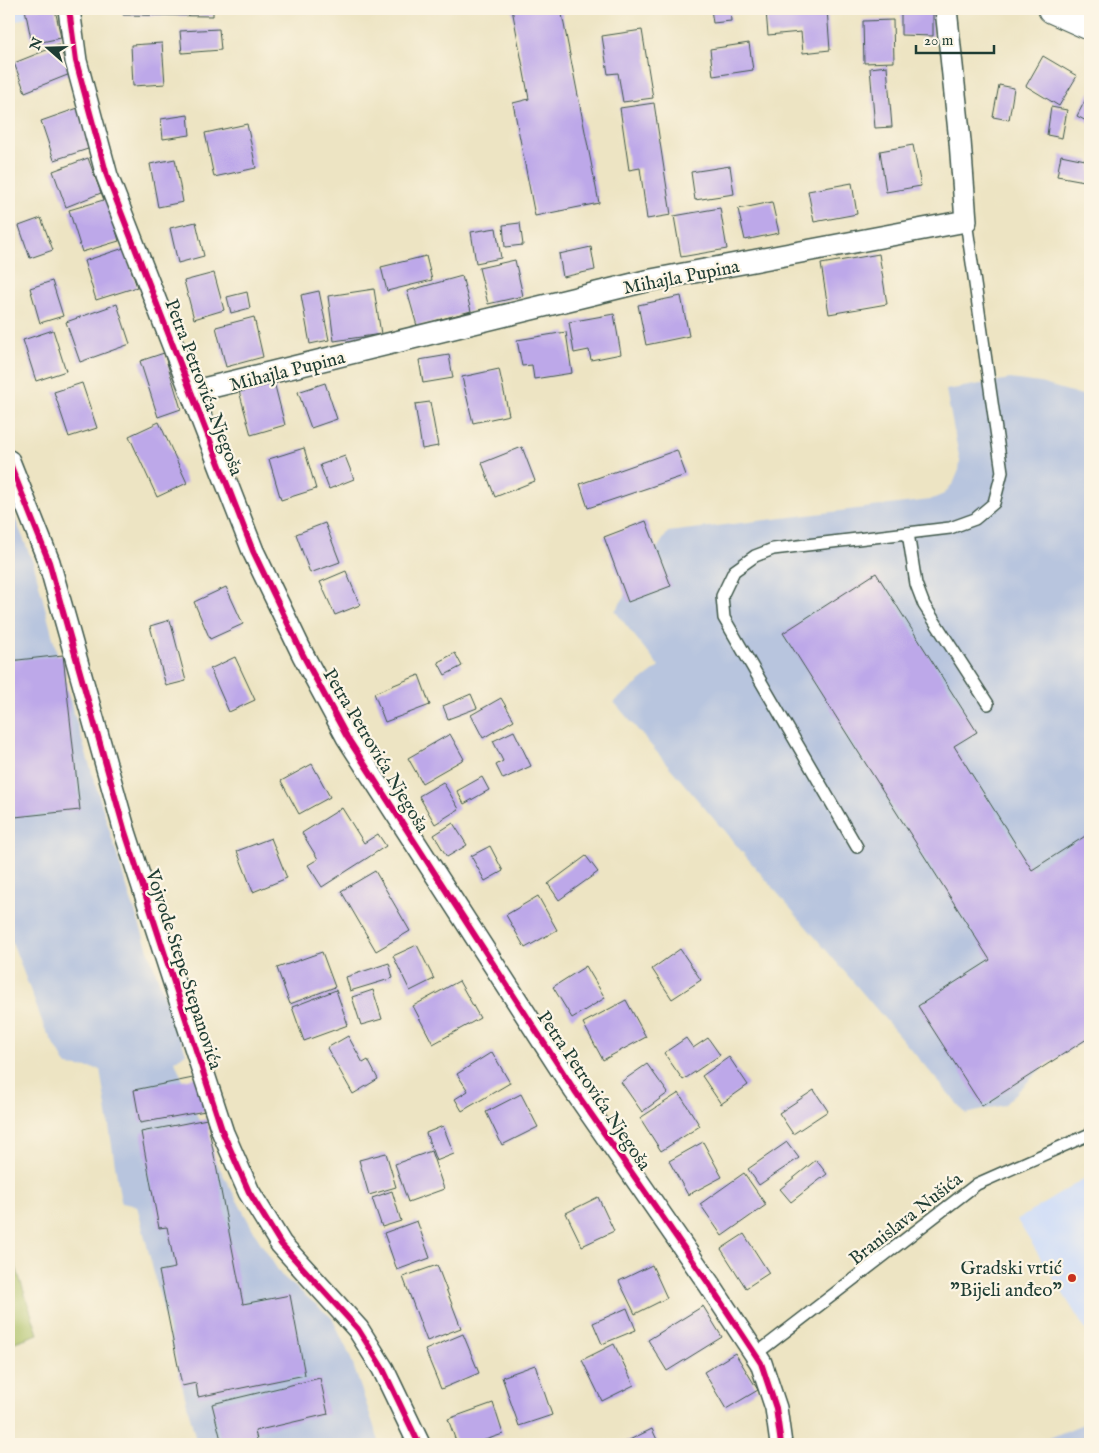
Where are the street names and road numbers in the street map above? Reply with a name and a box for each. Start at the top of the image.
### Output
street label: Mihajla Pupina [621,255,742,301]
street label: Petra Petrovića Njegoša [158,296,248,480]
street label: Mihajla Pupina [227,346,348,398]
street label: Petra Petrovića Njegoša [317,665,434,838]
street label: Vojvode Stepe Stepanovića [139,865,227,1074]
street label: Petra Petrovića Njegoša [531,1007,656,1176]
street label: Branislava Nušića [845,1167,968,1271]

